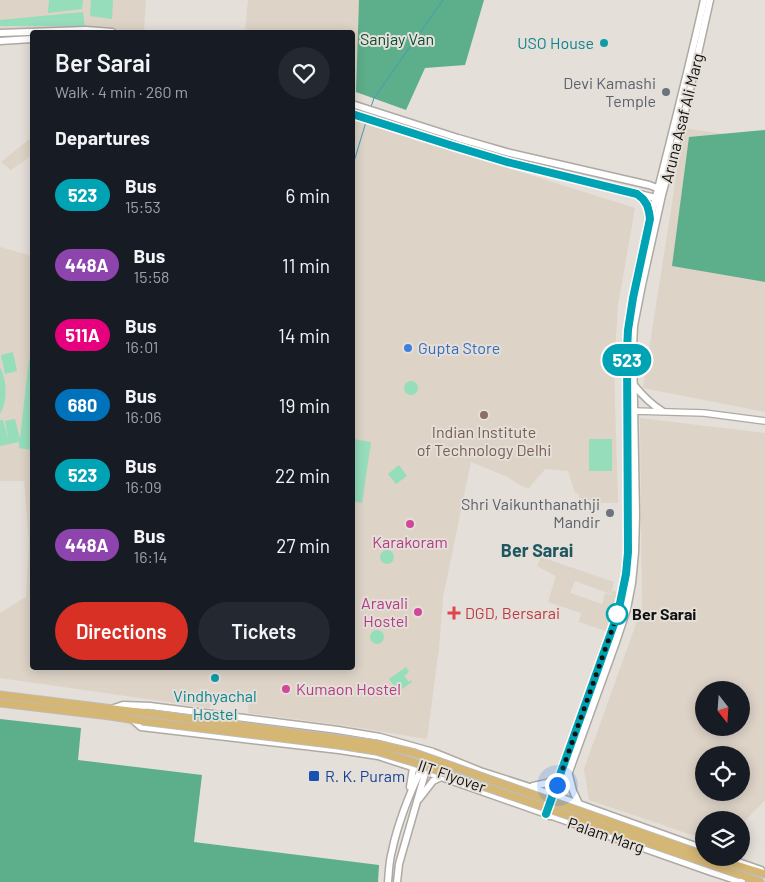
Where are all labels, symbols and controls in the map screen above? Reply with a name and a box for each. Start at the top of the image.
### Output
park label: Sanjay Van [360,29,434,48]
place label: USO House [517,33,594,52]
marker: USO House [598,37,610,49]
button: heart [278,47,330,99]
text: Ber Sarai [55,48,151,77]
street label: Aruna Asaf Ali Marg [656,51,707,185]
place label: Devi Kamashi Temple [563,73,656,110]
text: Walk · 4 min · 260 m [55,82,188,101]
marker: Devi Kamashi Temple [660,86,672,98]
text: Departures [55,126,150,149]
text: Bus [125,174,157,197]
text: 523 [68,184,97,206]
text: 6 min [286,184,330,207]
text: 15:53 [125,197,161,216]
text: Bus [134,244,165,267]
text: 448A [65,254,109,276]
text: 11 min [282,254,330,277]
text: 15:58 [134,267,169,286]
text: Bus [125,314,157,337]
text: 511A [65,324,100,346]
text: 14 min [278,324,330,347]
text: 16:01 [125,337,158,356]
place label: Gupta Store [418,338,500,357]
marker: Gupta Store [402,342,414,354]
line badge: 523 [598,344,656,376]
text: 523 [612,349,642,371]
text: Bus [125,384,157,407]
text: 680 [68,394,97,416]
text: 19 min [279,394,330,417]
text: 16:06 [125,407,162,426]
marker: Indian Institute of Technology Delhi [478,409,490,421]
place label: Indian Institute of Technology Delhi [417,422,551,459]
text: Bus [125,454,157,477]
text: 523 [68,464,97,486]
text: 22 min [275,464,330,487]
text: 16:09 [125,477,162,496]
place label: Shri Vaikunthanathji Mandir [461,494,600,531]
marker: Shri Vaikunthanathji Mandir [604,507,616,519]
marker: Karakoram [404,518,416,530]
text: Bus [134,524,165,547]
place label: Karakoram [372,532,448,551]
text: 448A [65,534,109,556]
text: 27 min [276,534,330,557]
district label: Ber Sarai [501,539,573,561]
text: 16:14 [134,547,167,566]
place label: Aravali Hostel [361,593,408,630]
button: Directions [55,602,188,660]
button: Tickets [198,602,330,660]
place label: DGD, Bersarai [465,603,560,622]
marker: Ber Sarai [606,603,628,625]
place label: Ber Sarai [632,604,696,623]
marker: Aravali Hostel [412,606,424,618]
marker: DGD, Bersarai [447,606,461,620]
marker: Vindhyachal Hostel [209,672,221,684]
place label: Kumaon Hostel [296,679,401,698]
north arrow [695,681,750,736]
map controls [695,681,750,866]
marker: Kumaon Hostel [280,683,292,695]
place label: Vindhyachal Hostel [173,686,257,723]
button: locate [695,746,750,801]
street label: IIT Flyover [416,755,489,796]
place label: R. K. Puram [325,766,405,785]
marker: R. K. Puram [307,769,321,783]
your location [545,773,570,798]
button: layers [695,811,750,866]
street label: Palam Marg [565,813,647,856]

